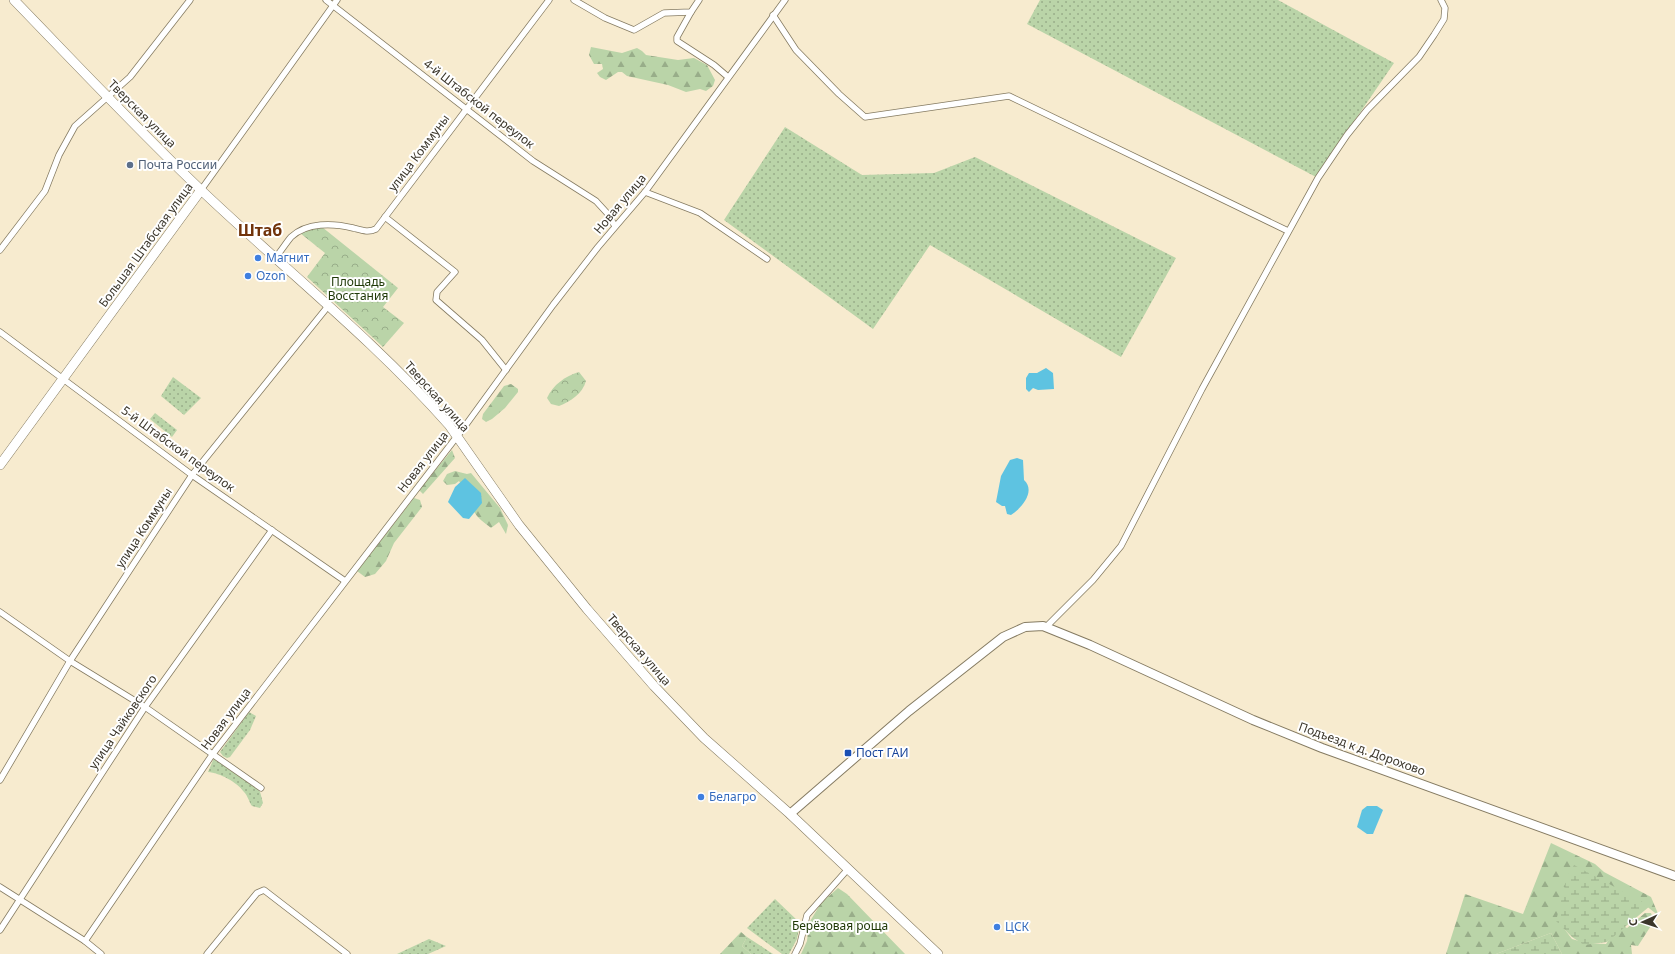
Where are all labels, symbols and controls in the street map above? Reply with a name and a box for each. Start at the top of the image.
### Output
street label: 4-й Штабской переулок [420,55,539,153]
street label: Тверская улица [105,76,180,151]
street label: улица Коммуны [384,111,453,195]
place label: Почта России [138,156,217,173]
marker: Почта России [125,160,135,170]
street label: Новая улица [589,170,650,237]
street label: Большая Штабская улица [95,179,197,310]
district label: Штаб [238,219,282,241]
place label: Магнит [266,249,310,266]
marker: Магнит [253,253,263,263]
place label: Ozon [256,267,286,284]
marker: Ozon [243,271,253,281]
park label: Площадь Восстания [328,273,388,304]
street label: Тверская улица [401,358,474,436]
street label: 5-й Штабской переулок [118,402,239,496]
street label: Новая улица [393,427,452,496]
street label: улица Коммуны [111,484,176,571]
street label: Тверская улица [604,610,675,689]
street label: улица Чайковского [85,671,161,772]
street label: Новая улица [197,684,255,753]
street label: Подъезд к д. Дорохово [1296,718,1428,779]
place label: Пост ГАИ [856,744,909,761]
marker: Пост ГАИ [843,748,853,758]
place label: Белагро [709,788,756,805]
marker: Белагро [696,792,706,802]
north arrow [1623,902,1663,942]
park label: Берёзовая роща [792,917,888,934]
place label: ЦСК [1005,918,1030,935]
text: С [1625,919,1640,926]
marker: ЦСК [992,922,1002,932]

